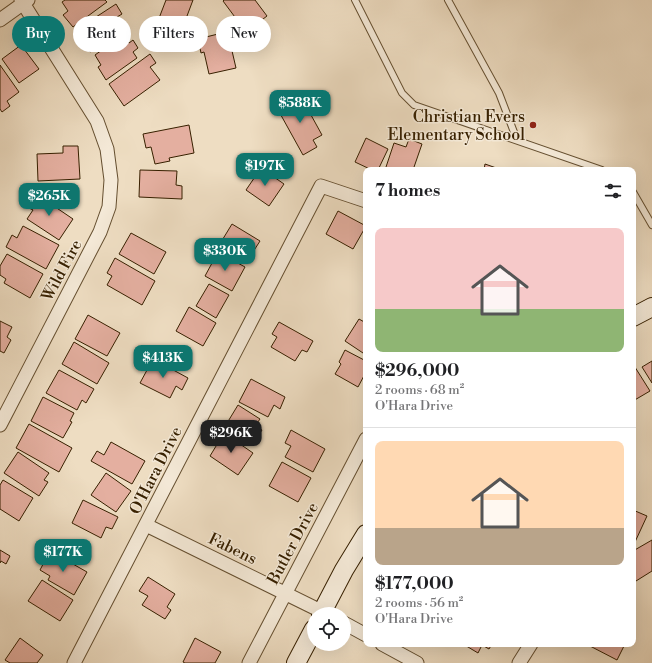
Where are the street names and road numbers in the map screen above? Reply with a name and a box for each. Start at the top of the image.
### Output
street label: Wild Fire [37,236,86,306]
street label: O'Hara Drive [125,423,187,518]
street label: Butler Drive [262,499,323,589]
street label: Fabens [205,529,260,569]

